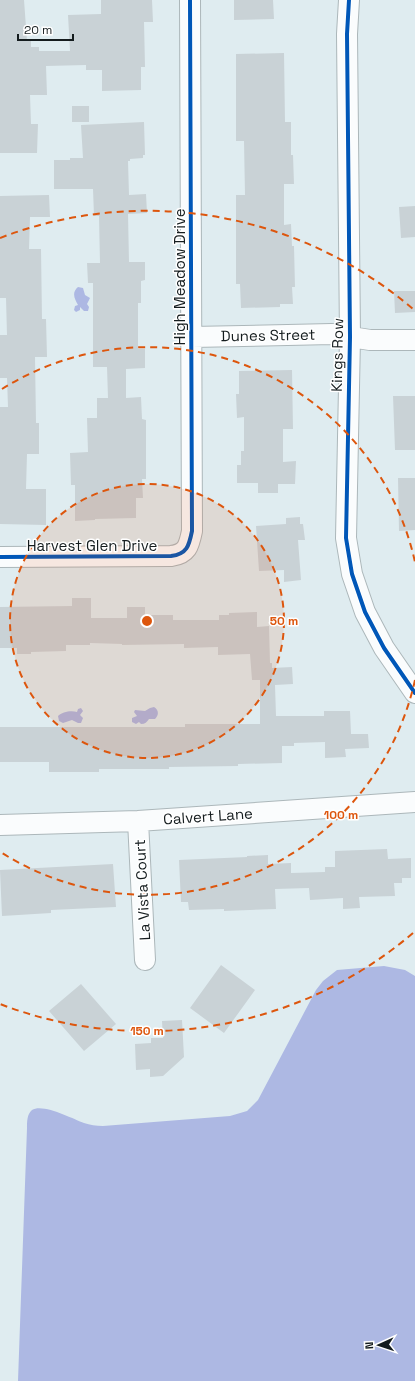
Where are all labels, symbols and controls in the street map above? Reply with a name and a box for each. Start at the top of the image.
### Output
scale bar [18,16,73,42]
text: 20 m [24,22,52,38]
street label: High Meadow Drive [170,208,189,346]
street label: Kings Row [327,318,347,392]
street label: Dunes Street [220,325,316,345]
street label: Harvest Glen Drive [27,536,157,555]
text: 50 m [270,613,298,629]
centre of rings [140,614,154,628]
street label: Calvert Lane [163,803,254,829]
text: 100 m [324,807,358,823]
street label: La Vista Court [130,839,154,941]
text: 150 m [130,1023,164,1039]
north arrow [359,1325,399,1365]
text: N [362,1341,376,1350]

